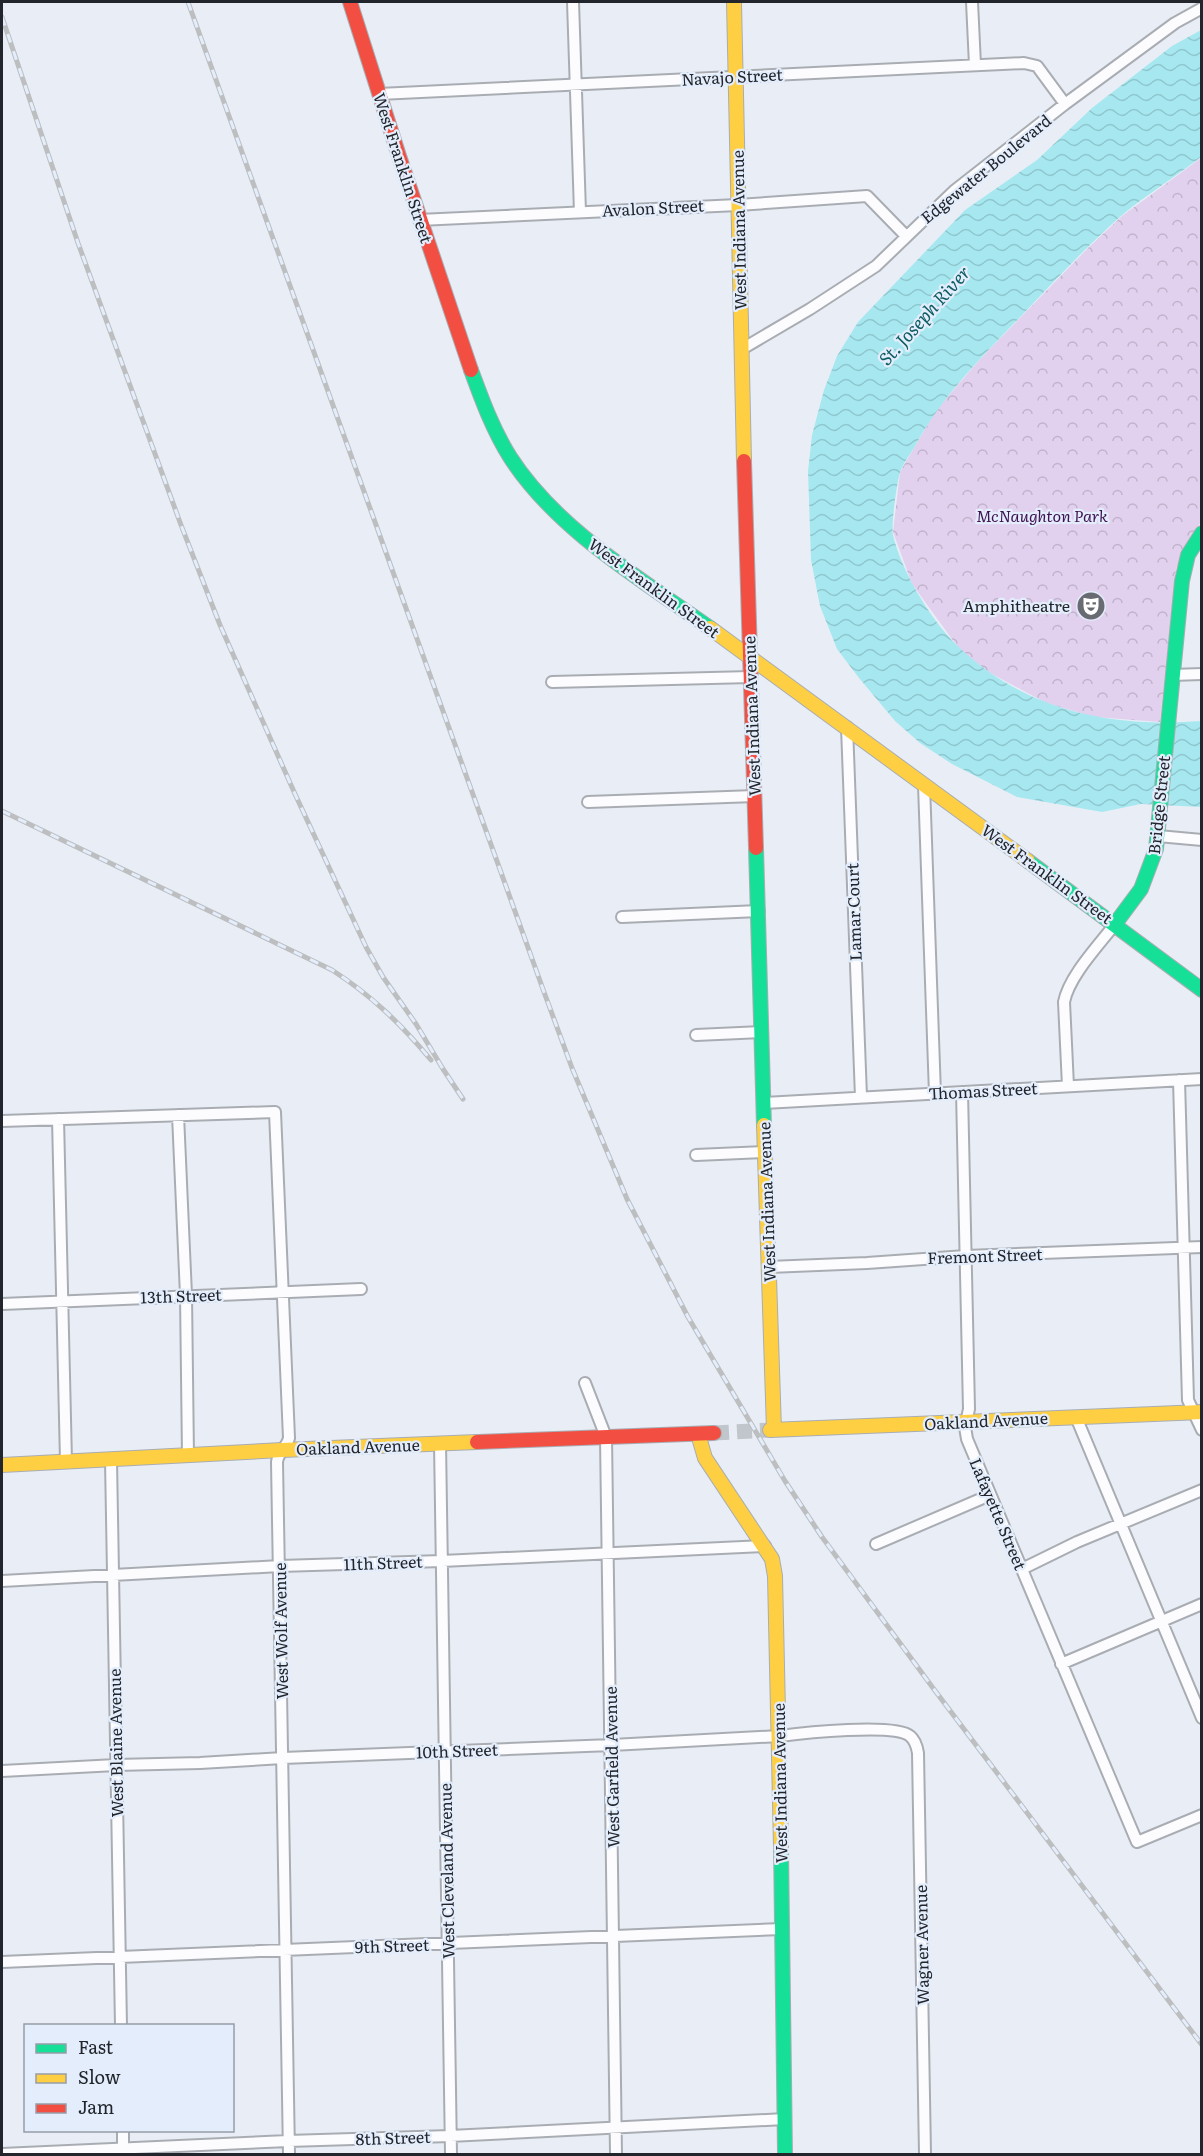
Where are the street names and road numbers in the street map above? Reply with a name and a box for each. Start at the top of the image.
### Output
street label: Navajo Street [681,61,784,91]
street label: West Franklin Street [368,89,440,247]
street label: Edgewater Boulevard [915,108,1056,229]
street label: West Indiana Avenue [725,150,751,310]
street label: Avalon Street [601,192,705,222]
street label: West Franklin Street [584,531,726,643]
street label: West Indiana Avenue [736,636,766,796]
street label: Bridge Street [1141,754,1175,855]
street label: West Franklin Street [977,817,1119,929]
street label: Lamar Court [839,862,867,961]
street label: Thomas Street [928,1075,1039,1105]
street label: West Indiana Avenue [751,1122,781,1282]
street label: Fremont Street [927,1241,1044,1269]
street label: 13th Street [140,1282,223,1308]
street label: Oakland Avenue [923,1405,1049,1435]
street label: Oakland Avenue [296,1432,420,1460]
street label: Lafayette Street [965,1454,1034,1574]
street label: 11th Street [343,1549,423,1575]
street label: West Wolf Avenue [267,1562,293,1700]
street label: West Blaine Avenue [102,1668,128,1818]
street label: West Garfield Avenue [598,1686,624,1848]
street label: West Indiana Avenue [766,1703,792,1863]
street label: 10th Street [416,1737,499,1763]
street label: West Cleveland Avenue [432,1783,460,1959]
street label: Wagner Avenue [908,1885,934,2005]
street label: 9th Street [354,1932,430,1958]
street label: 8th Street [355,2124,431,2150]

